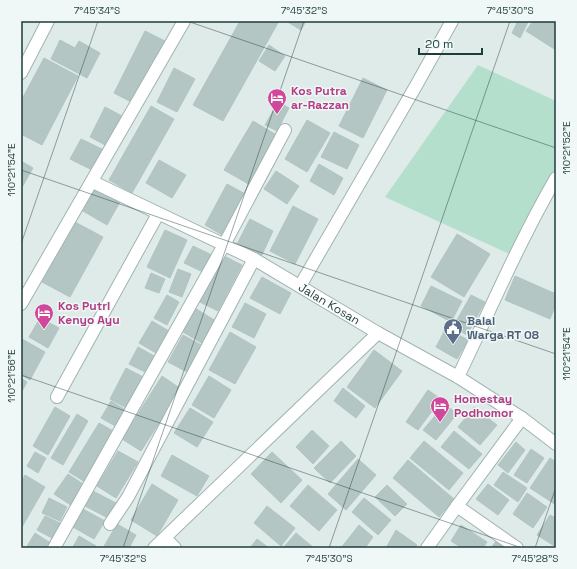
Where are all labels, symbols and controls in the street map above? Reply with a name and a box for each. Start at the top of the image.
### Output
text: 7°45'34"S [74,4,120,17]
text: 7°45'32"S [281,4,327,17]
text: 7°45'30"S [486,4,534,17]
scale bar [419,30,482,56]
text: 20 m [425,36,453,52]
place label: Kos Putra ar-Razzan [291,83,349,113]
hotel icon: Kos Putra ar-Razzan [266,87,288,115]
text: 110°21'52"E [560,121,573,175]
text: 110°21'54"E [5,143,18,197]
street label: Jalan Kosan [295,279,363,328]
place label: Kos Putri Kenyo Ayu [58,298,120,328]
hotel icon: Kos Putri Kenyo Ayu [33,302,55,330]
place label: Balai Warga RT 08 [467,313,539,343]
public building icon: Balai Warga RT 08 [442,317,464,345]
text: 110°21'54"E [560,327,573,381]
text: 110°21'56"E [5,349,18,403]
place label: Homestay Podhomor [454,391,513,421]
hotel icon: Homestay Podhomor [429,395,451,423]
text: 7°45'32"S [100,552,146,565]
text: 7°45'30"S [305,552,353,565]
text: 7°45'28"S [512,552,558,565]

